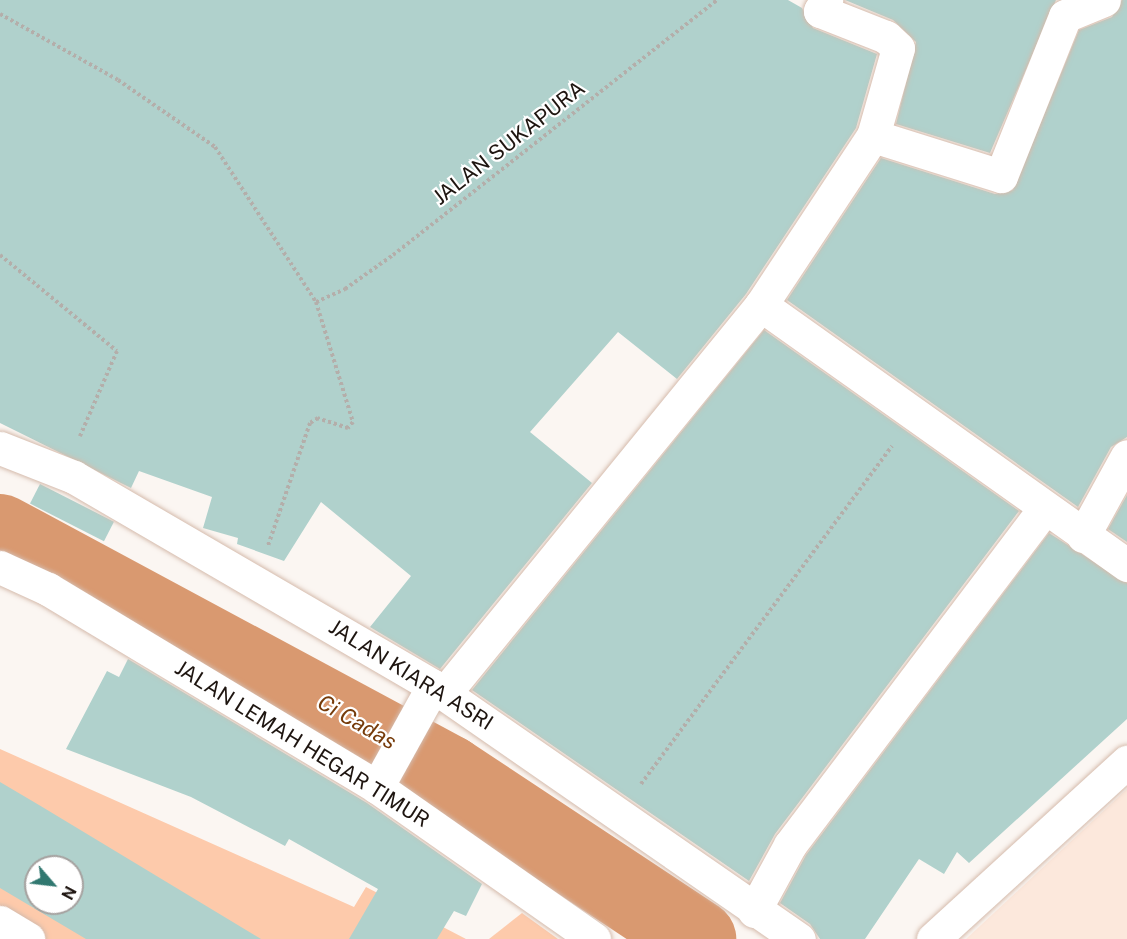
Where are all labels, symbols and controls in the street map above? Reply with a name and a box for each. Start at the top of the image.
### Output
street label: JALAN SUKAPURA [428,76,590,210]
street label: JALAN KIARA ASRI [324,614,498,736]
street label: JALAN LEMAH HEGAR TIMUR [170,655,434,833]
water label: Ci Cadas [313,689,401,755]
north arrow [24,855,84,915]
text: N [57,883,80,903]

